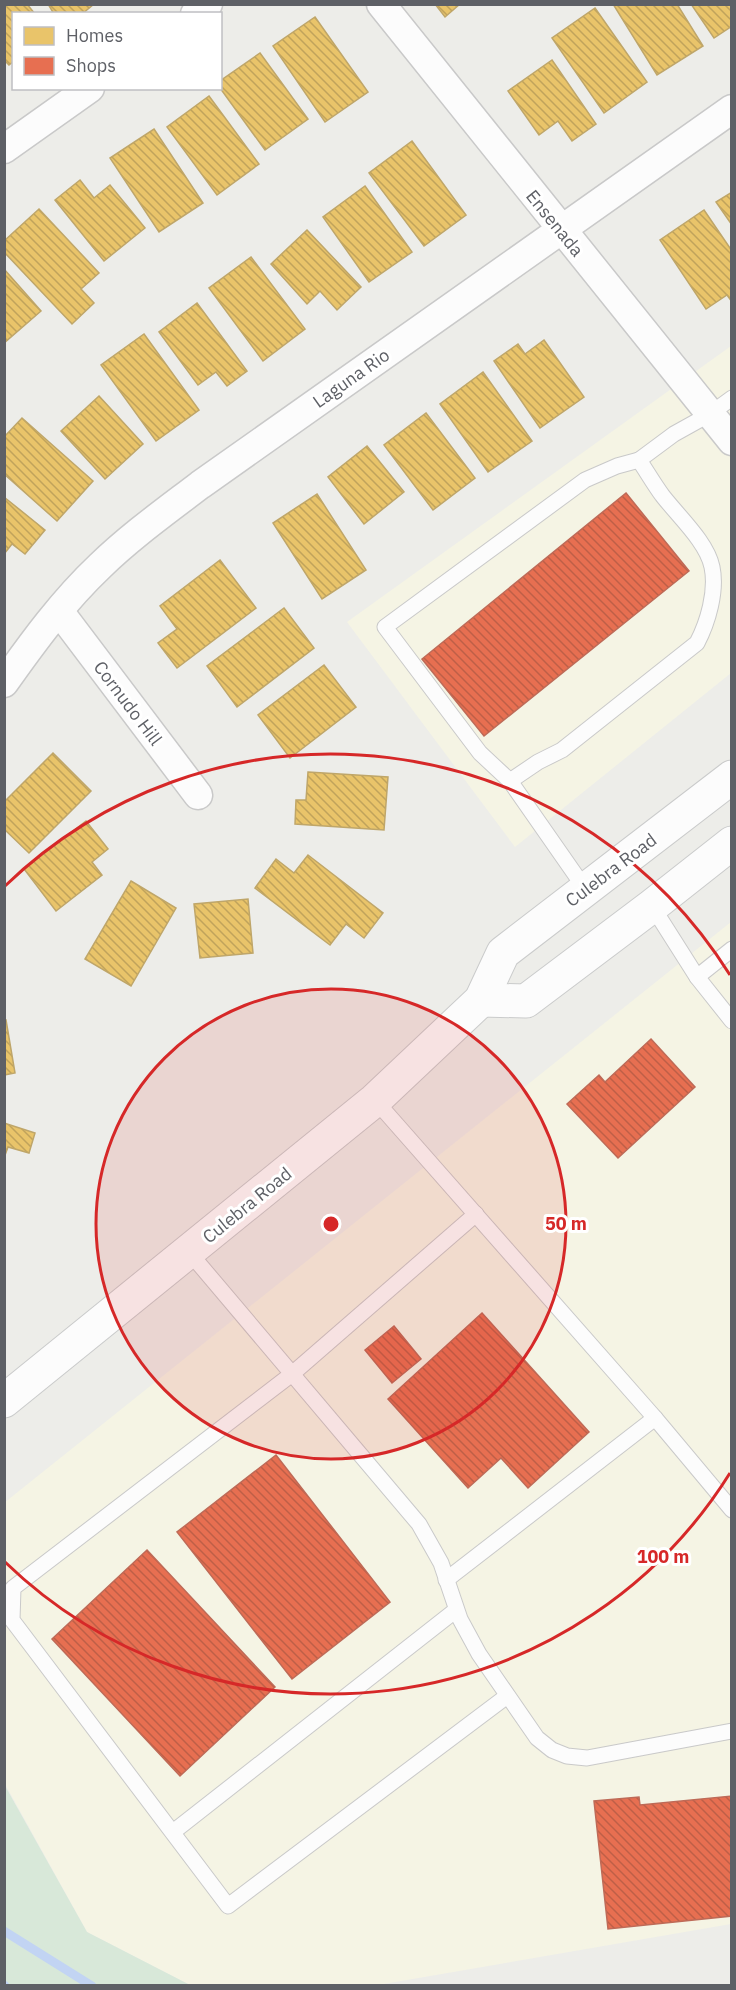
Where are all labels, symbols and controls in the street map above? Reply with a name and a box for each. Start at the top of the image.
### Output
legend [12,12,222,90]
text: Homes [66,24,123,47]
text: Shops [66,54,116,77]
street label: Ensenada [521,185,589,261]
street label: Laguna Rio [308,343,394,413]
street label: Cornudo Hill [89,656,167,750]
street label: Culebra Road [561,828,661,912]
street label: Culebra Road [198,1162,296,1248]
text: 50 m [545,1212,587,1235]
centre of rings [321,1214,341,1234]
text: 100 m [637,1545,689,1568]

